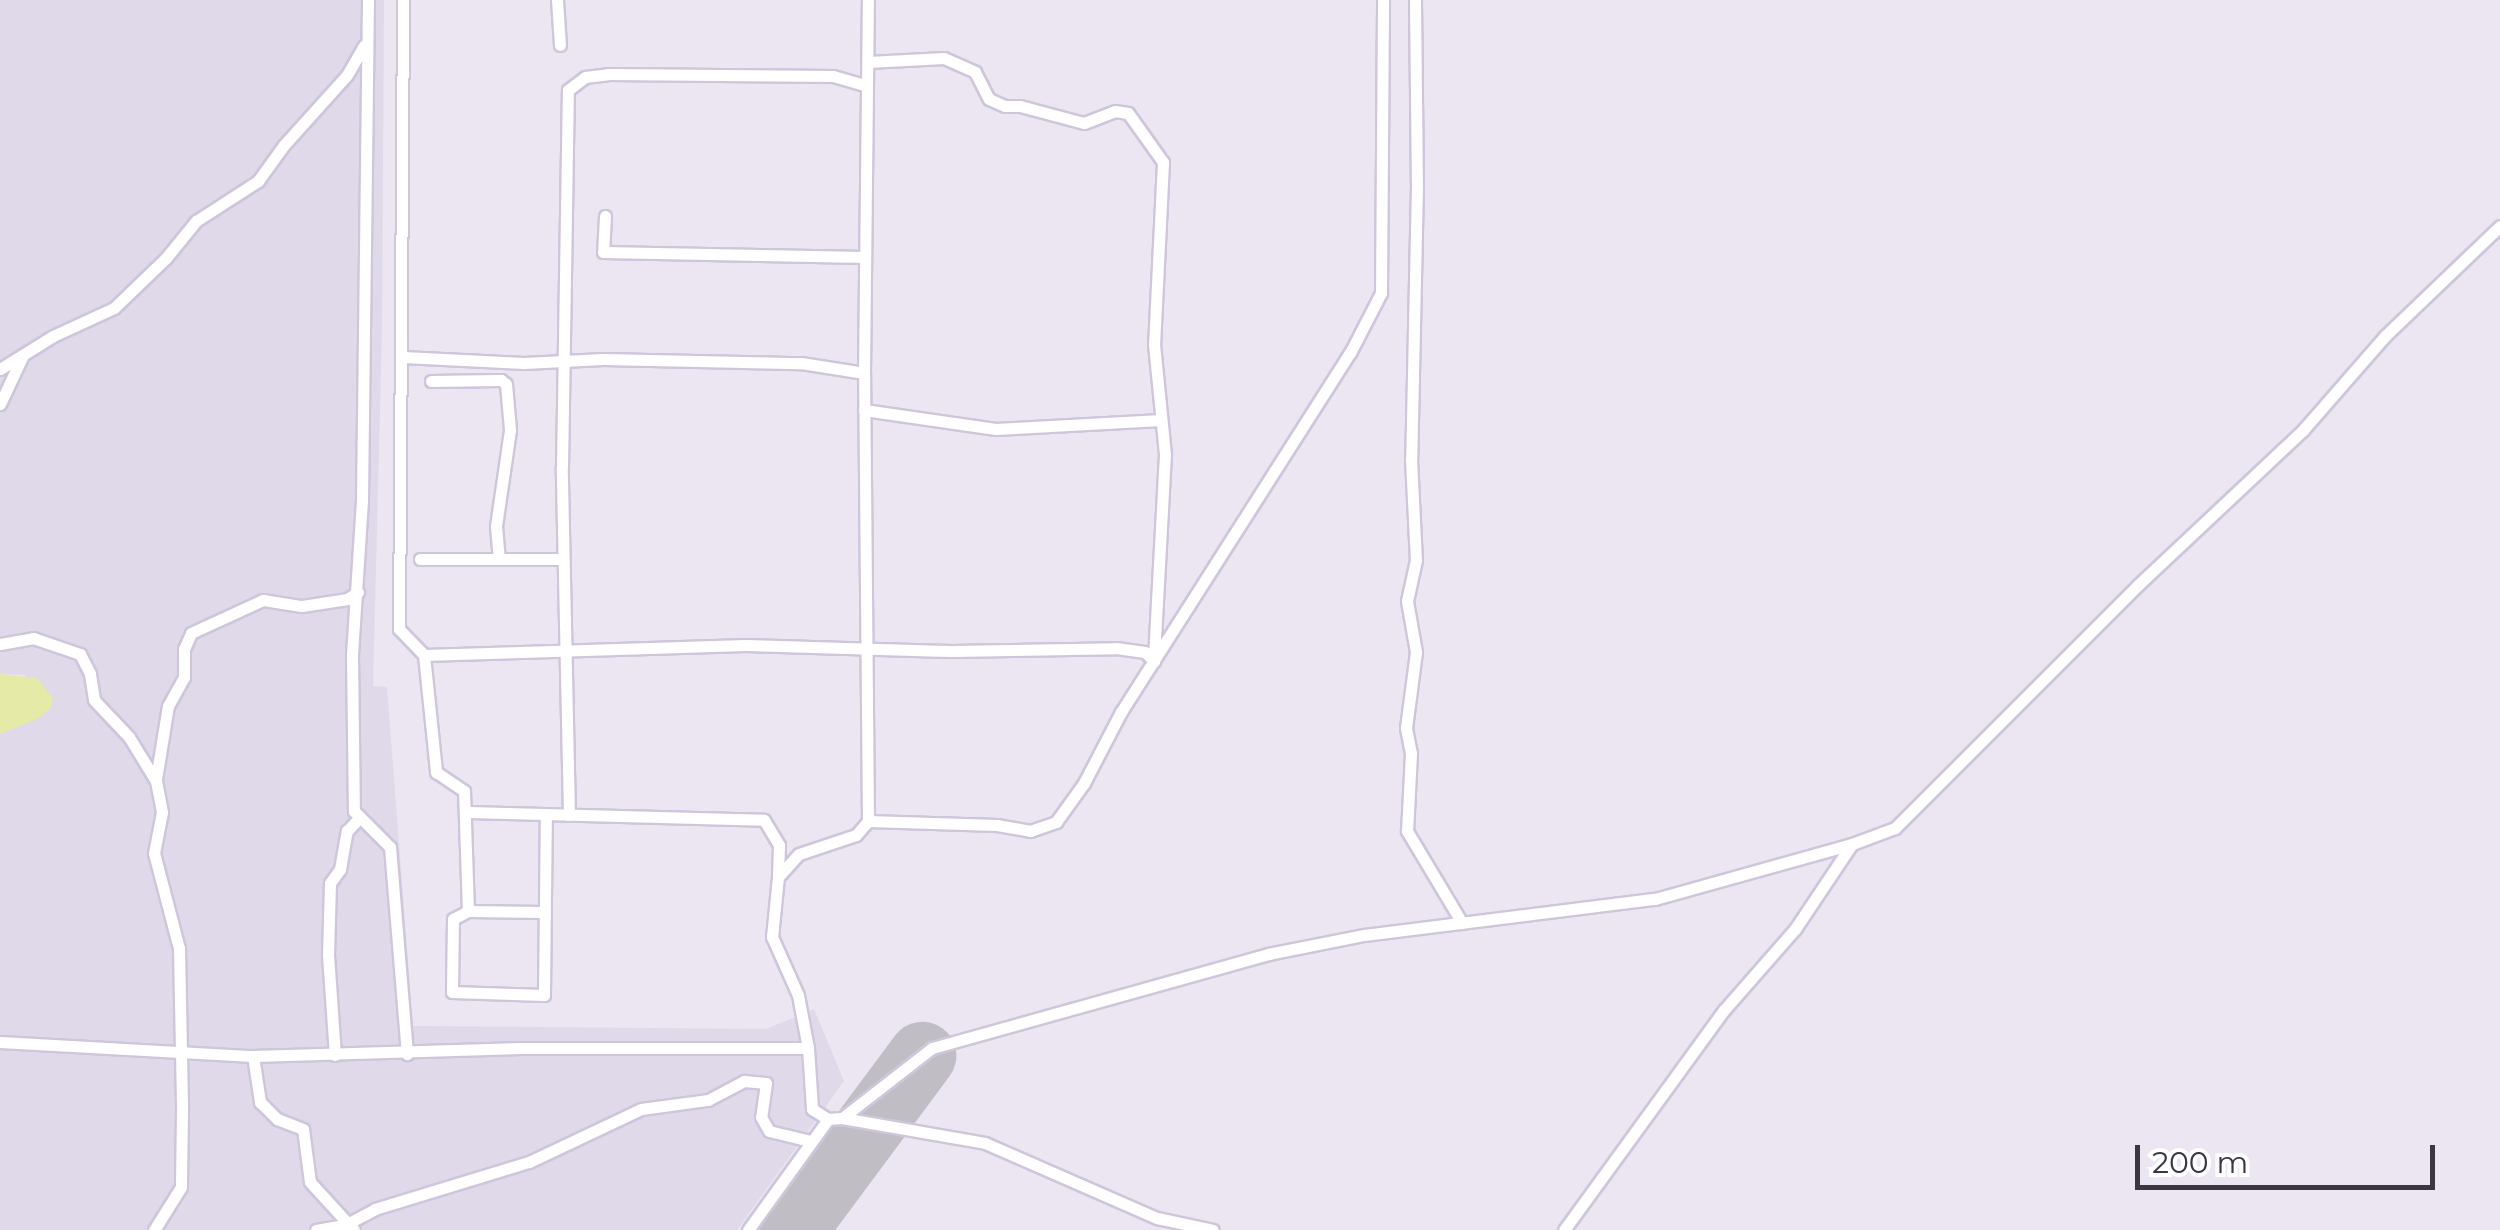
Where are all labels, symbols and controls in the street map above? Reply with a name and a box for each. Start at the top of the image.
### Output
scale bar [2140,1125,2440,1187]
text: 200 m [2152,1144,2248,1181]

